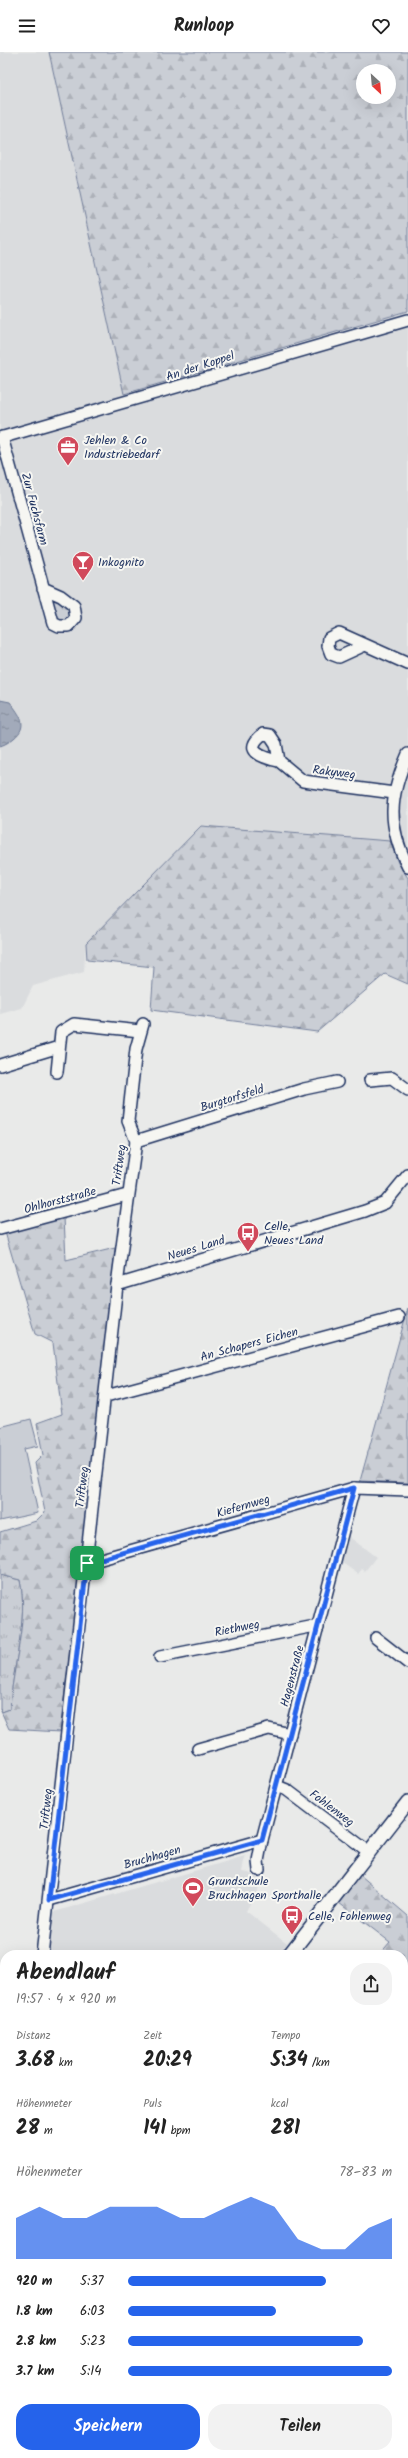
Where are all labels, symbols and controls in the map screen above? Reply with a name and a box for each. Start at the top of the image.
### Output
text: Runloop [174,12,234,41]
icon: menu [16,15,38,37]
icon: heart [370,15,392,37]
north arrow [356,64,396,104]
map controls [356,64,396,104]
street label: An der Koppel [163,346,237,386]
place label: Jehlen & Co Industriebedarf [84,431,161,464]
office icon: Jehlen & Co Industriebedarf [55,434,81,467]
street label: Zur Fuchsfarm [16,471,53,548]
bar icon: Inkognito [70,549,96,582]
place label: Inkognito [98,553,144,572]
street label: Rakyweg [311,760,357,785]
street label: Burgtorfsfeld [198,1080,267,1117]
street label: Triftweg [107,1143,132,1187]
street label: Ohlhorststraße [22,1182,99,1219]
place label: Celle, Neues Land [264,1217,324,1250]
bus stop icon: Celle, Neues Land [235,1220,261,1253]
street label: Neues Land [165,1230,228,1266]
street label: An Schapers Eichen [198,1322,300,1367]
street label: Triftweg [71,1465,94,1509]
street label: Kiefernweg [214,1490,272,1523]
pin [70,1546,104,1580]
icon: arrive [76,1552,98,1574]
street label: Riethweg [213,1615,262,1642]
street label: Hagenstraße [275,1643,310,1709]
street label: Fohlenweg [305,1785,358,1832]
street label: Triftweg [35,1787,58,1831]
street label: Bruchhagen [121,1840,183,1875]
place label: Grundschule Bruchhagen Sporthalle [208,1872,322,1905]
sports icon: Grundschule Bruchhagen Sporthalle [180,1875,206,1908]
bus stop icon: Celle, Fohlenweg [279,1903,305,1936]
place label: Celle, Fohlenweg [308,1907,392,1926]
text: Abendlauf [16,1956,114,1991]
button: share [350,1963,392,2005]
text: 19:57 · 4 × 920 m [16,1989,116,2010]
text: Distanz [16,2027,51,2045]
text: Zeit [143,2027,162,2045]
text: Tempo [271,2027,301,2045]
text: 3.68 [16,2045,54,2077]
text: 20:29 [143,2045,192,2077]
text: 5:34 [271,2045,308,2077]
text: km [54,2054,73,2072]
text: /km [308,2054,330,2072]
text: Höhenmeter [16,2095,72,2113]
text: Puls [143,2095,162,2113]
text: kcal [271,2095,289,2113]
text: 28 [16,2113,39,2145]
text: 141 [143,2113,166,2145]
text: 281 [271,2113,300,2145]
text: m [39,2122,53,2140]
text: bpm [166,2122,191,2140]
text: Höhenmeter [16,2162,82,2183]
text: 78–83 m [339,2162,392,2183]
text: 920 m [16,2271,52,2292]
text: 5:37 [80,2271,104,2292]
text: 1.8 km [16,2301,53,2322]
text: 6:03 [80,2301,104,2322]
text: 2.8 km [16,2331,56,2352]
text: 5:23 [80,2331,105,2352]
text: 3.7 km [16,2361,54,2382]
text: 5:14 [80,2361,101,2382]
button: Speichern [16,2404,200,2450]
button: Teilen [208,2404,392,2450]

